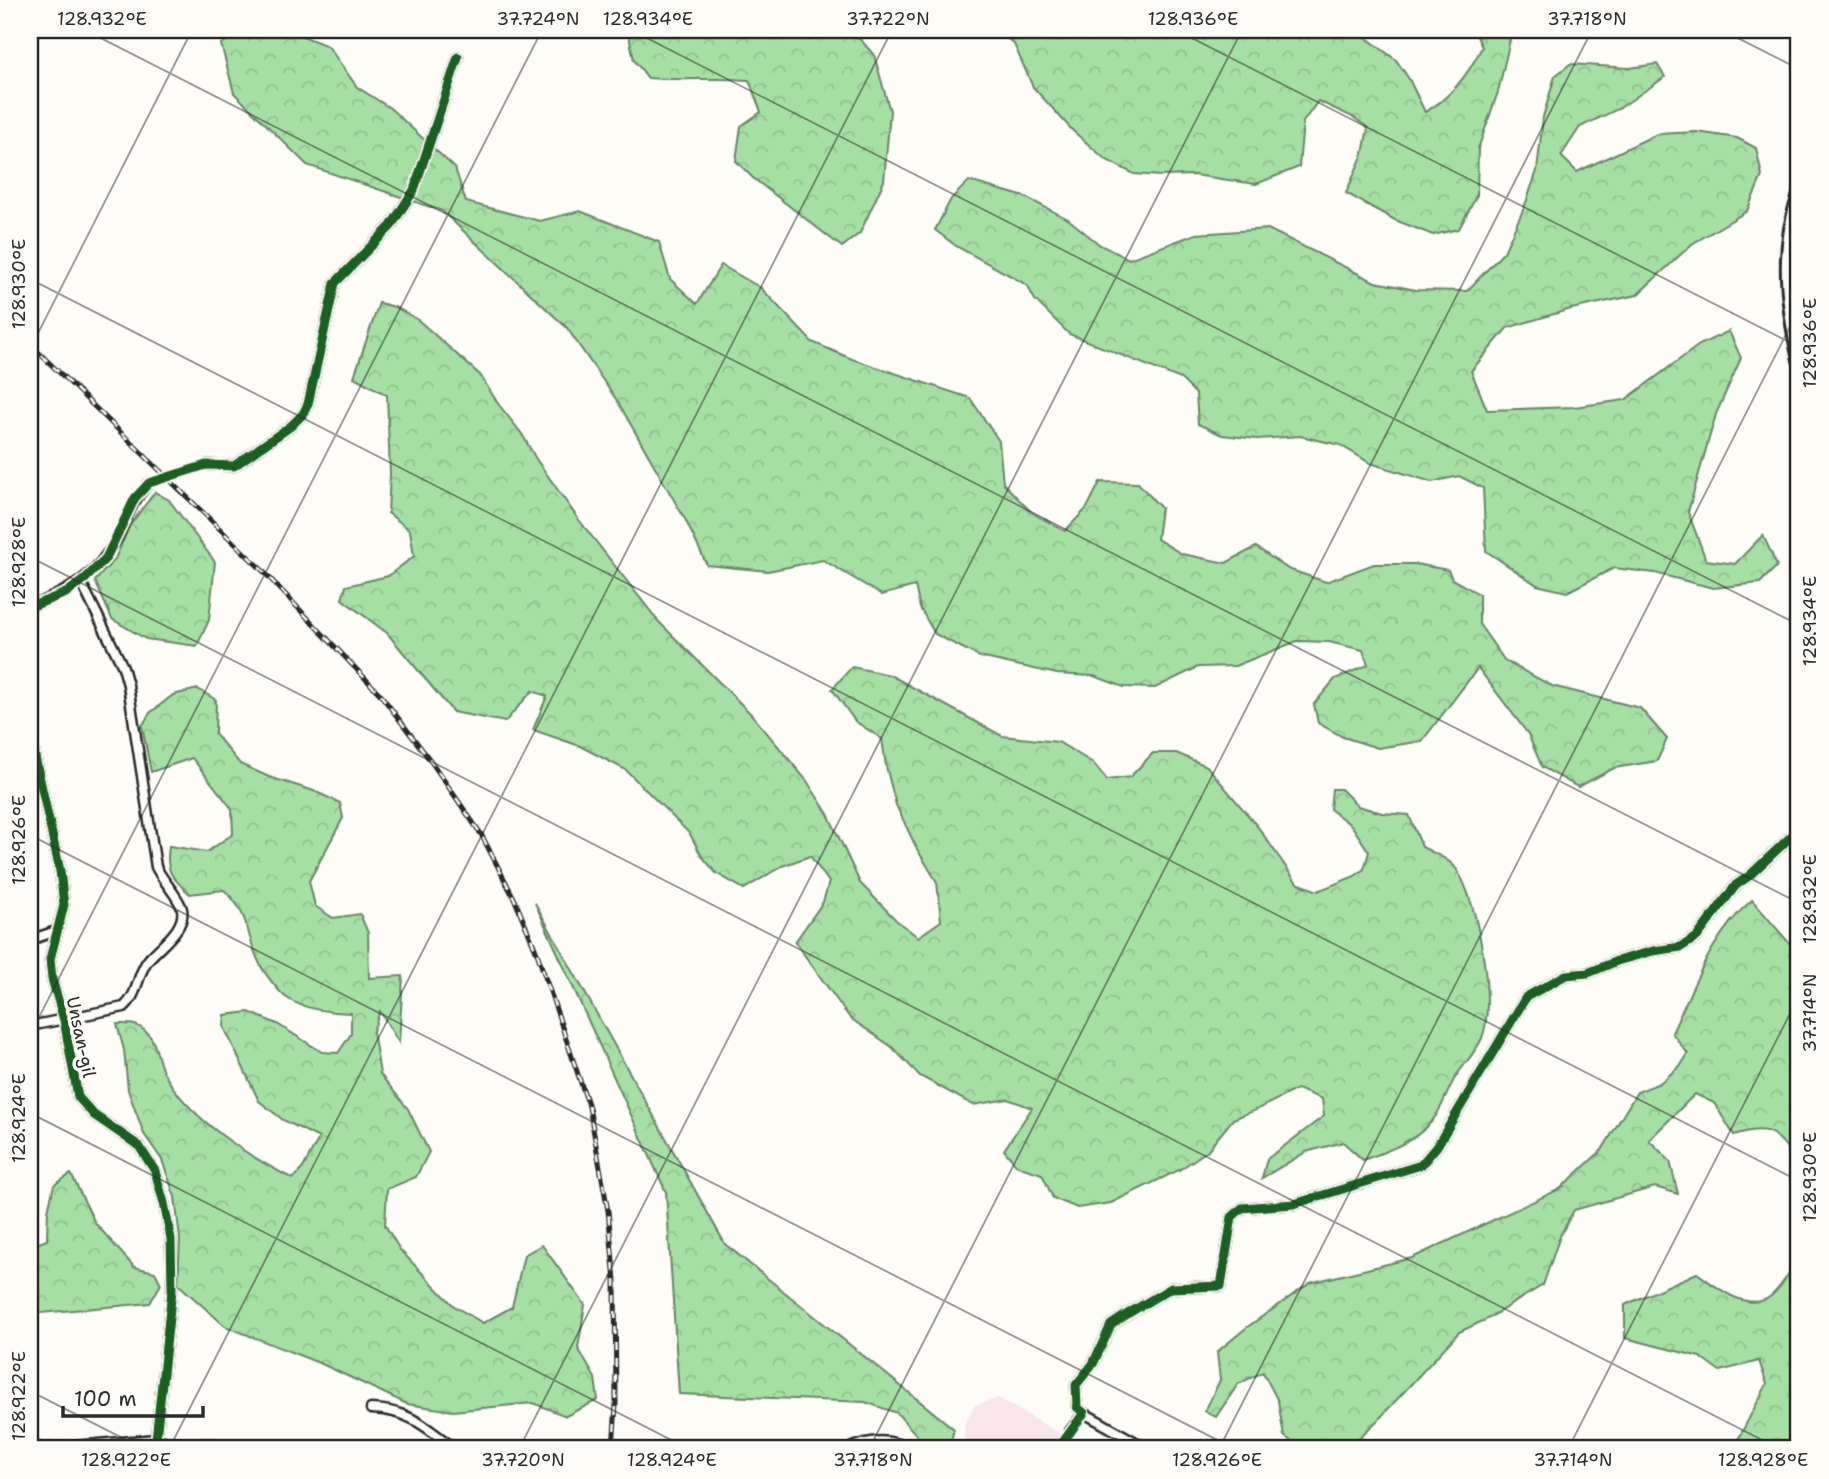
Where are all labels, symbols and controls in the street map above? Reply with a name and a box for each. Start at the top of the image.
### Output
text: 128.932°E [57,7,147,31]
text: 37.724°N [496,7,580,31]
text: 128.934°E [603,7,693,31]
text: 37.722°N [846,7,930,31]
text: 128.936°E [1148,7,1238,31]
text: 37.718°N [1547,7,1627,31]
text: 128.930°E [7,239,31,329]
text: 128.936°E [1798,298,1822,388]
text: 128.928°E [7,517,31,607]
text: 128.934°E [1798,576,1822,666]
text: 128.926°E [7,795,31,885]
text: 128.932°E [1798,854,1822,944]
text: 37.714°N [1798,974,1822,1052]
street label: Unsan-gil [61,994,101,1080]
text: 128.924°E [7,1073,31,1163]
text: 128.930°E [1798,1132,1822,1222]
text: 128.922°E [7,1351,31,1441]
scale bar [63,1374,203,1418]
text: 100 m [74,1385,137,1413]
text: 128.922°E [81,1448,171,1472]
text: 37.720°N [481,1448,565,1472]
text: 128.924°E [627,1448,717,1472]
text: 37.718°N [833,1448,913,1472]
text: 128.926°E [1172,1448,1262,1472]
text: 37.714°N [1534,1448,1612,1472]
text: 128.928°E [1718,1448,1808,1472]

